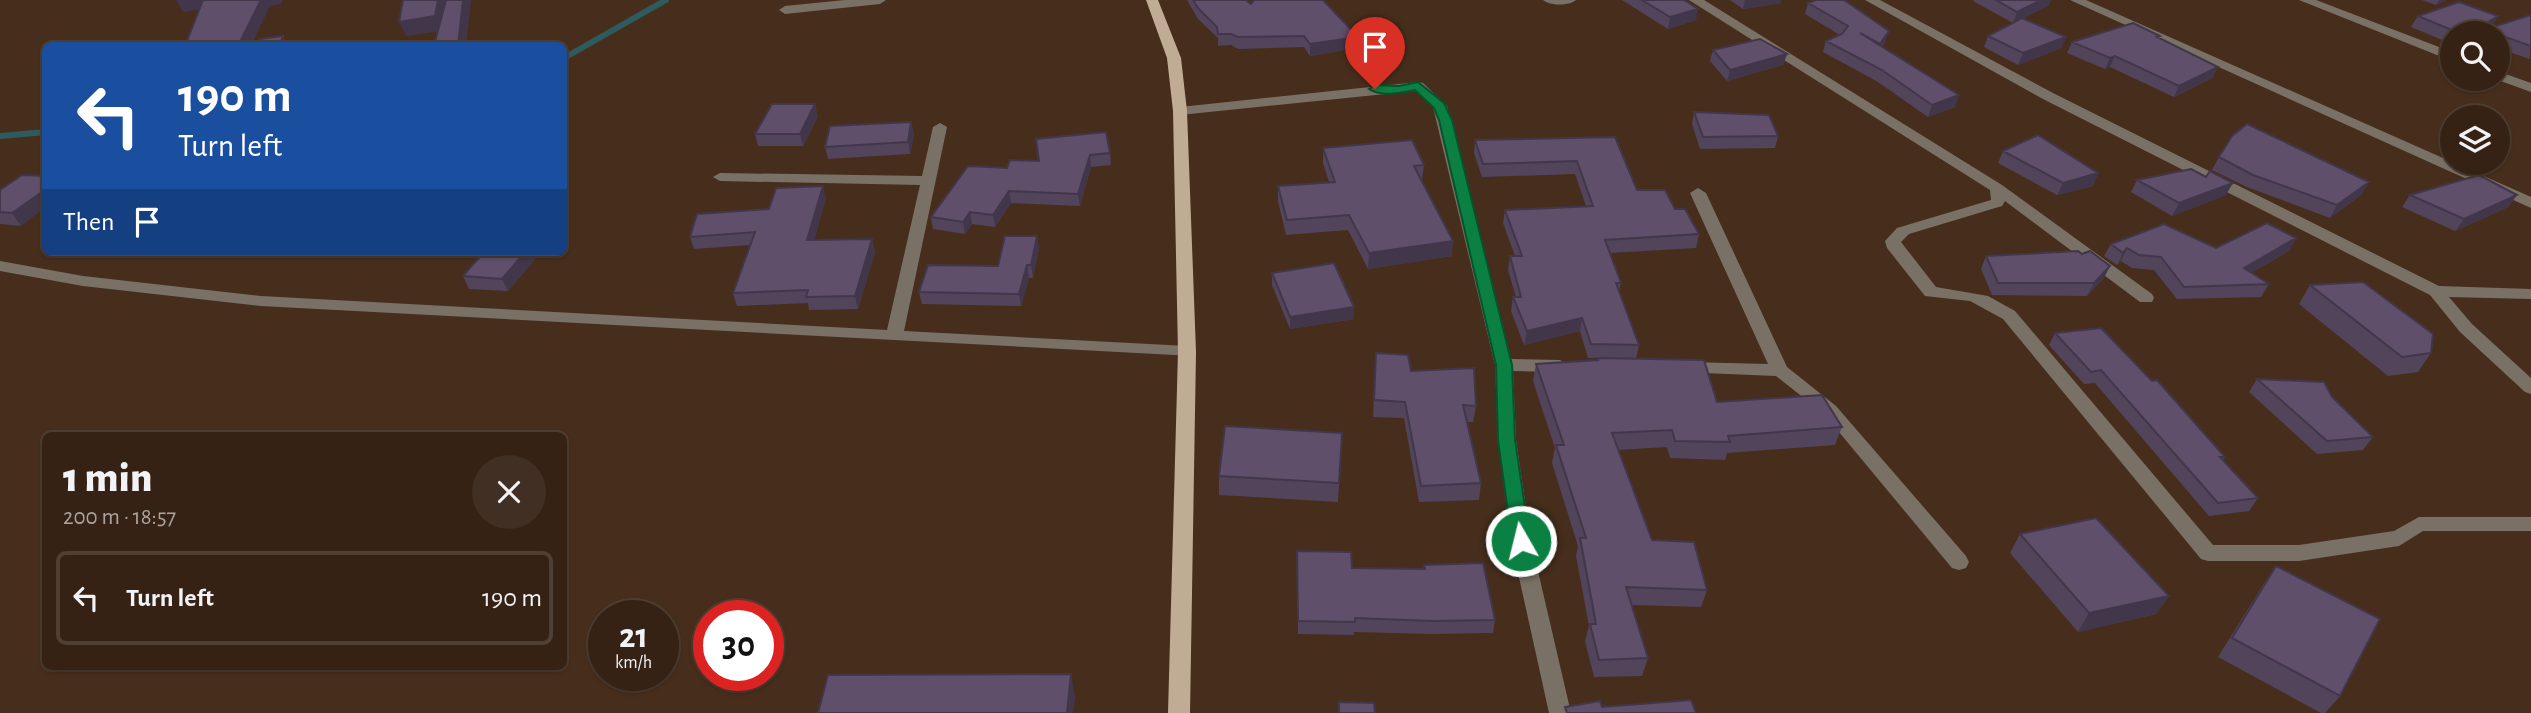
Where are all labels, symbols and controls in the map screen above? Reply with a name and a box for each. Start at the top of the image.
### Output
pin [1345,17,1405,89]
map controls [2440,21,2510,175]
button: search [2440,21,2510,91]
icon: arrive [1356,28,1394,66]
icon: left [63,70,154,161]
text: 190 m [178,72,292,121]
button: layers [2440,105,2510,175]
text: Turn left [178,130,282,162]
icon: arrive [128,203,166,241]
text: Then [63,209,114,235]
button: close [472,455,546,529]
text: 1 min [63,457,152,499]
position arrow [1484,504,1558,578]
text: 200 m · 18:57 [63,506,176,529]
icon: left [67,579,105,617]
text: Turn left [126,585,214,611]
text: 190 m [482,585,542,611]
speed limit sign: 30 [693,600,784,691]
text: 21 [619,619,648,654]
text: km/h [615,654,652,672]

